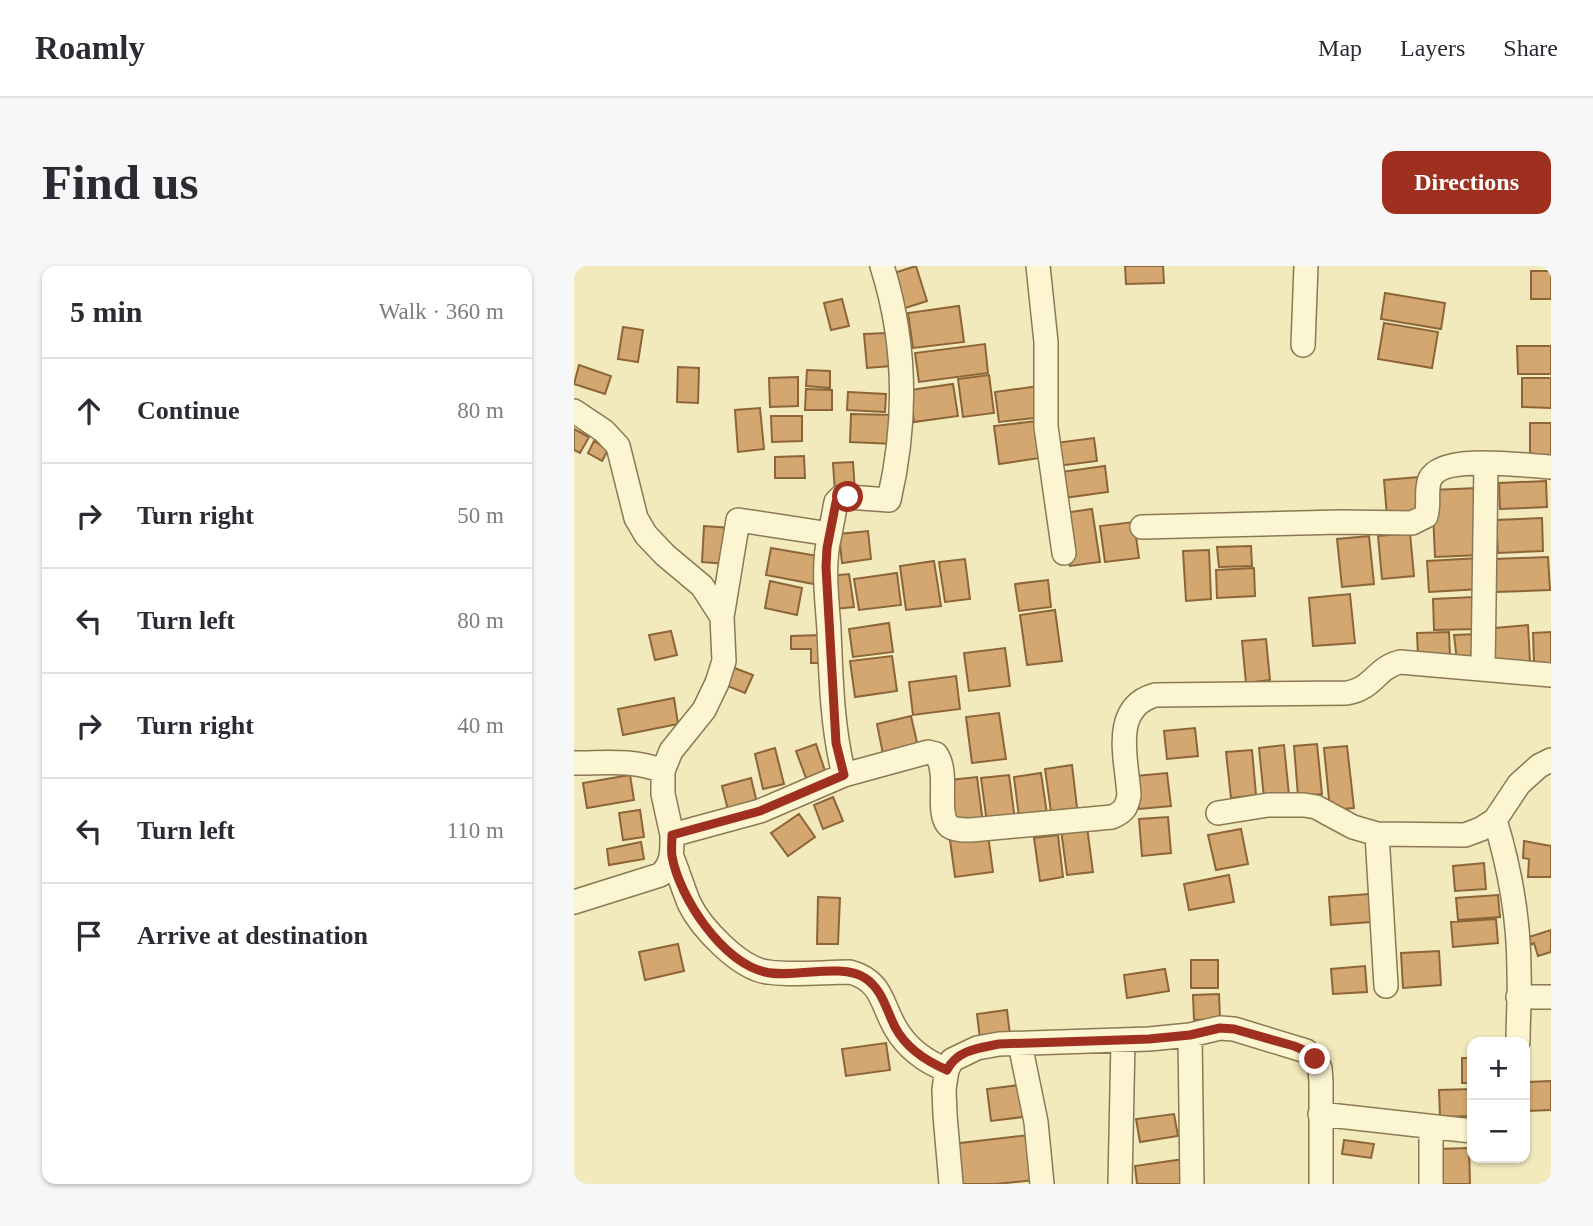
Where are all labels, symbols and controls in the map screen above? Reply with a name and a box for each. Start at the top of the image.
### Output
text: Roamly [35,30,145,66]
text: Map [1318,35,1362,61]
text: Layers [1400,35,1465,61]
text: Share [1503,35,1558,61]
button: Directions [1382,151,1551,214]
text: Find us [42,155,199,210]
text: 5 min [70,295,143,328]
text: Walk · 360 m [379,299,504,324]
icon: ahead [70,392,108,430]
text: Continue [137,396,240,425]
text: 80 m [457,398,504,423]
route start [832,481,863,512]
icon: right [70,497,108,535]
text: Turn right [137,501,254,530]
text: 50 m [457,503,504,528]
icon: left [70,602,108,640]
text: Turn left [137,606,235,635]
text: 80 m [457,608,504,633]
icon: right [70,707,108,745]
text: Turn right [137,711,254,740]
text: 40 m [457,713,504,738]
icon: left [70,812,108,850]
text: Turn left [137,816,235,845]
text: 110 m [447,818,504,843]
icon: arrive [70,917,108,955]
text: Arrive at destination [137,921,368,950]
map controls [1467,1037,1530,1163]
button: + [1467,1037,1530,1100]
route end [1299,1043,1330,1074]
button: − [1467,1100,1530,1163]

